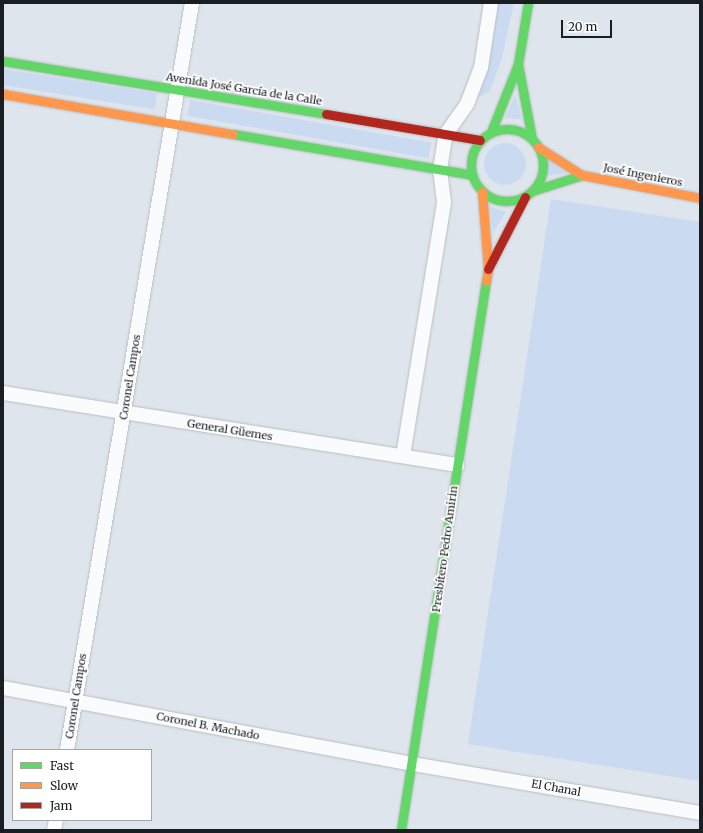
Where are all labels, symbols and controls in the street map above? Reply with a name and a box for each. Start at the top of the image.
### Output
scale bar [563,12,614,38]
text: 20 m [568,19,597,34]
street label: Avenida José García de la Calle [165,70,323,108]
street label: José Ingenieros [602,161,684,189]
street label: Coronel Campos [117,333,143,421]
street label: General Güemes [186,417,274,443]
street label: Presbítero Pedro Amirin [430,485,460,613]
street label: Coronel Campos [63,652,89,740]
street label: Coronel B. Machado [155,710,261,742]
legend [12,749,152,821]
text: Fast [50,758,74,773]
street label: El Chanal [530,777,582,799]
text: Slow [50,778,78,793]
text: Jam [50,798,72,813]

